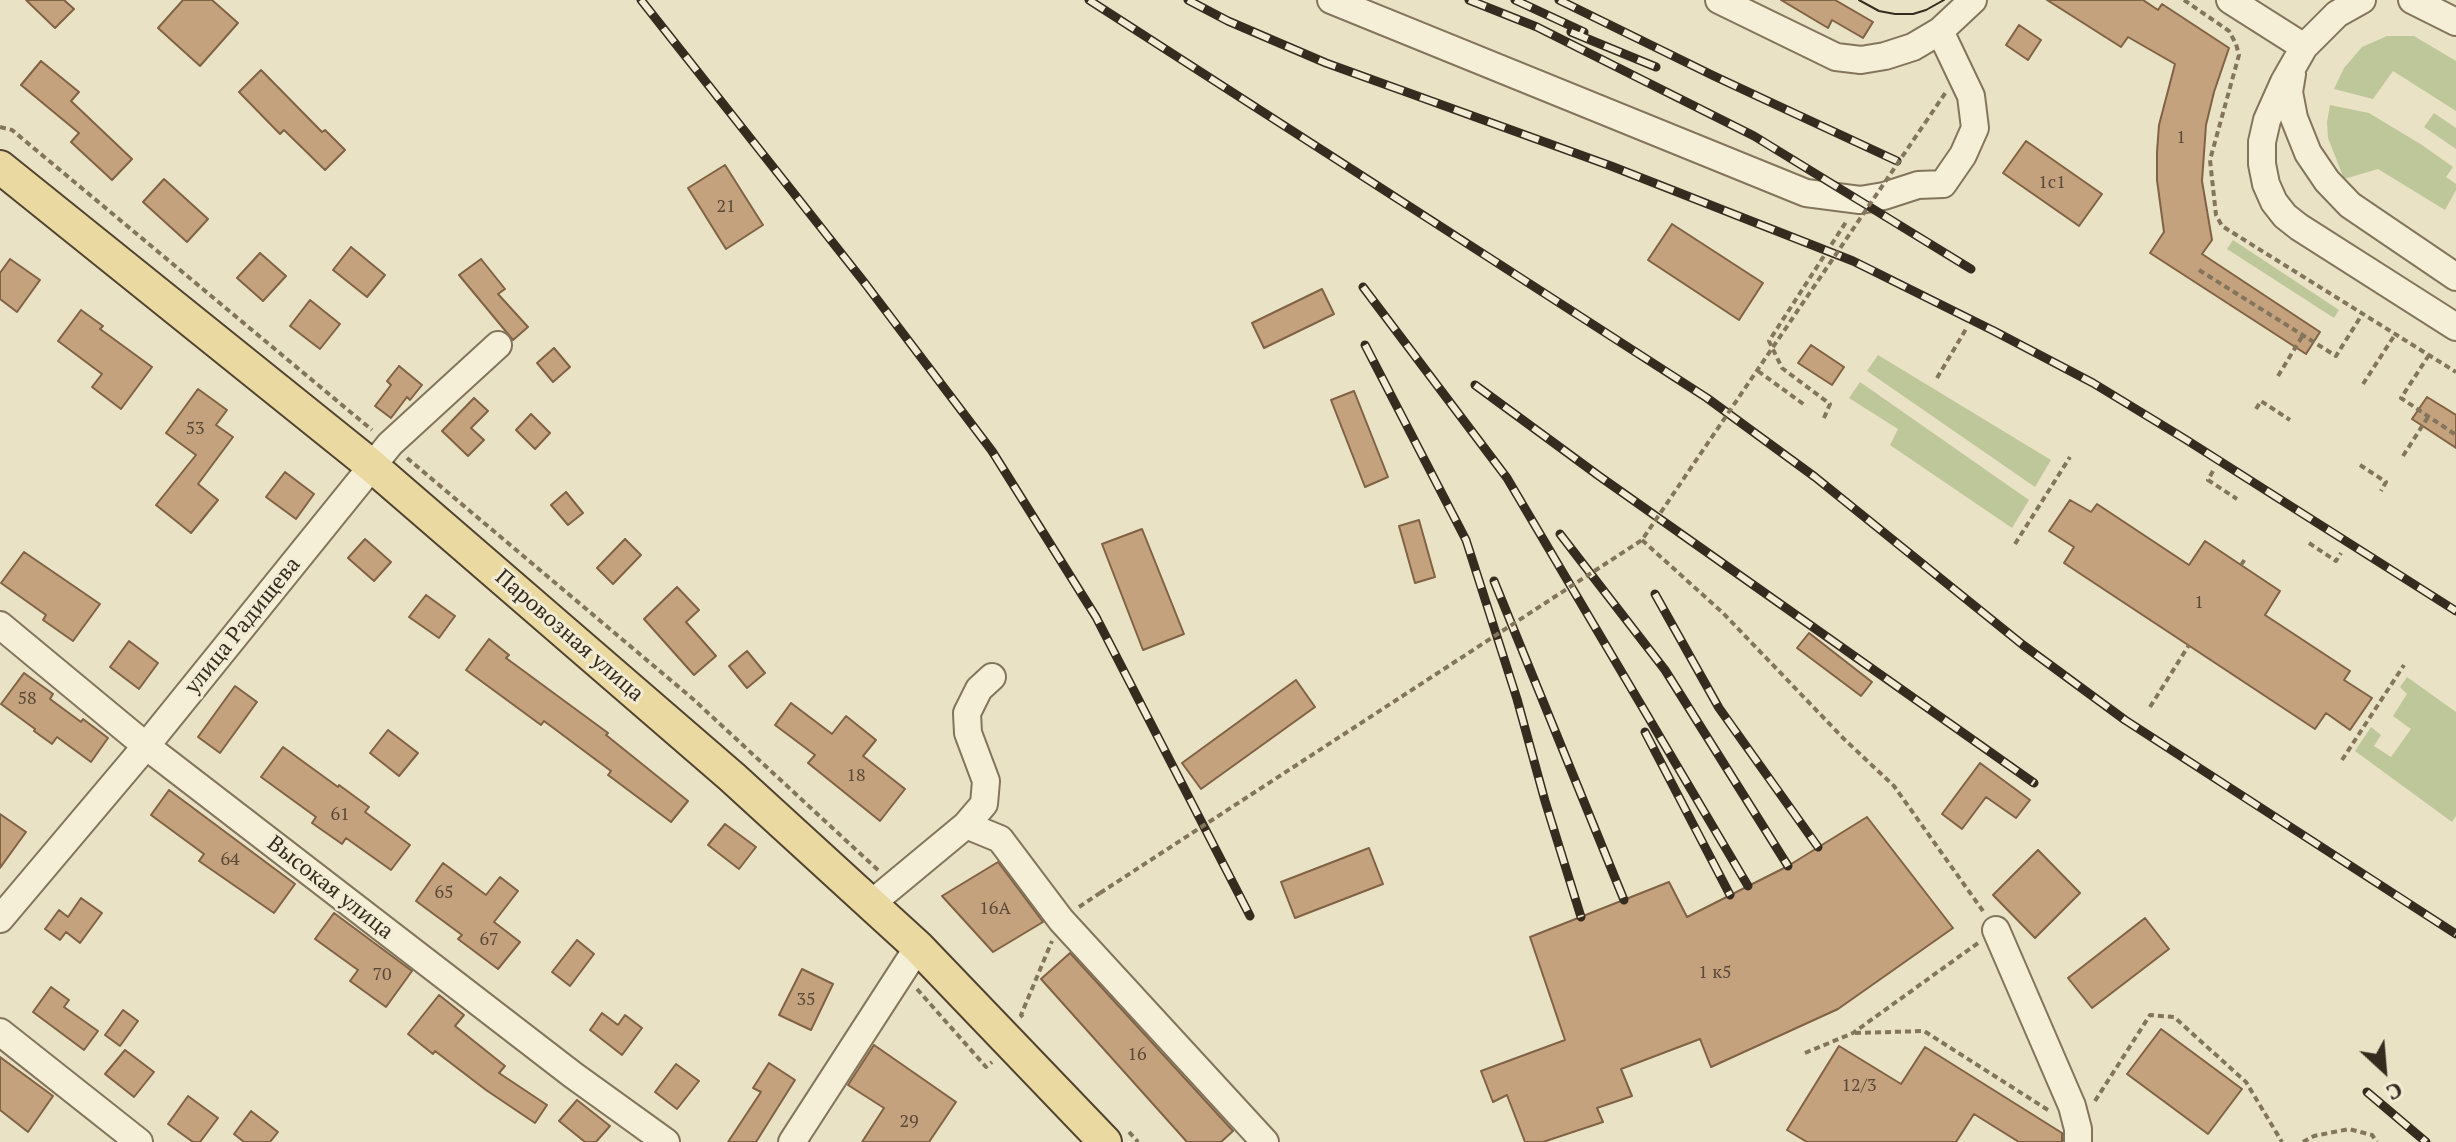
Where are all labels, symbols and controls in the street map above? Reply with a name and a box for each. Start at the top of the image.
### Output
house number: 1 [2176,127,2186,149]
house number: 1с1 [2038,172,2066,194]
house number: 21 [716,196,736,218]
house number: 53 [185,418,205,440]
street label: улица Радищева [180,552,306,700]
street label: Паровозная улица [489,564,649,708]
house number: 1 [2194,592,2204,614]
house number: 58 [17,688,37,710]
house number: 18 [846,765,866,787]
house number: 61 [330,804,350,826]
street label: Высокая улица [262,831,398,945]
house number: 64 [220,849,240,871]
house number: 65 [434,882,454,904]
house number: 16А [979,898,1011,920]
house number: 67 [479,929,499,951]
house number: 1 к5 [1698,962,1732,984]
house number: 70 [372,964,392,986]
house number: 35 [796,989,816,1011]
north arrow [2344,1030,2424,1110]
house number: 16 [1127,1044,1147,1066]
house number: 12/3 [1842,1075,1876,1097]
text: С [2382,1076,2408,1108]
house number: 29 [899,1111,919,1133]

